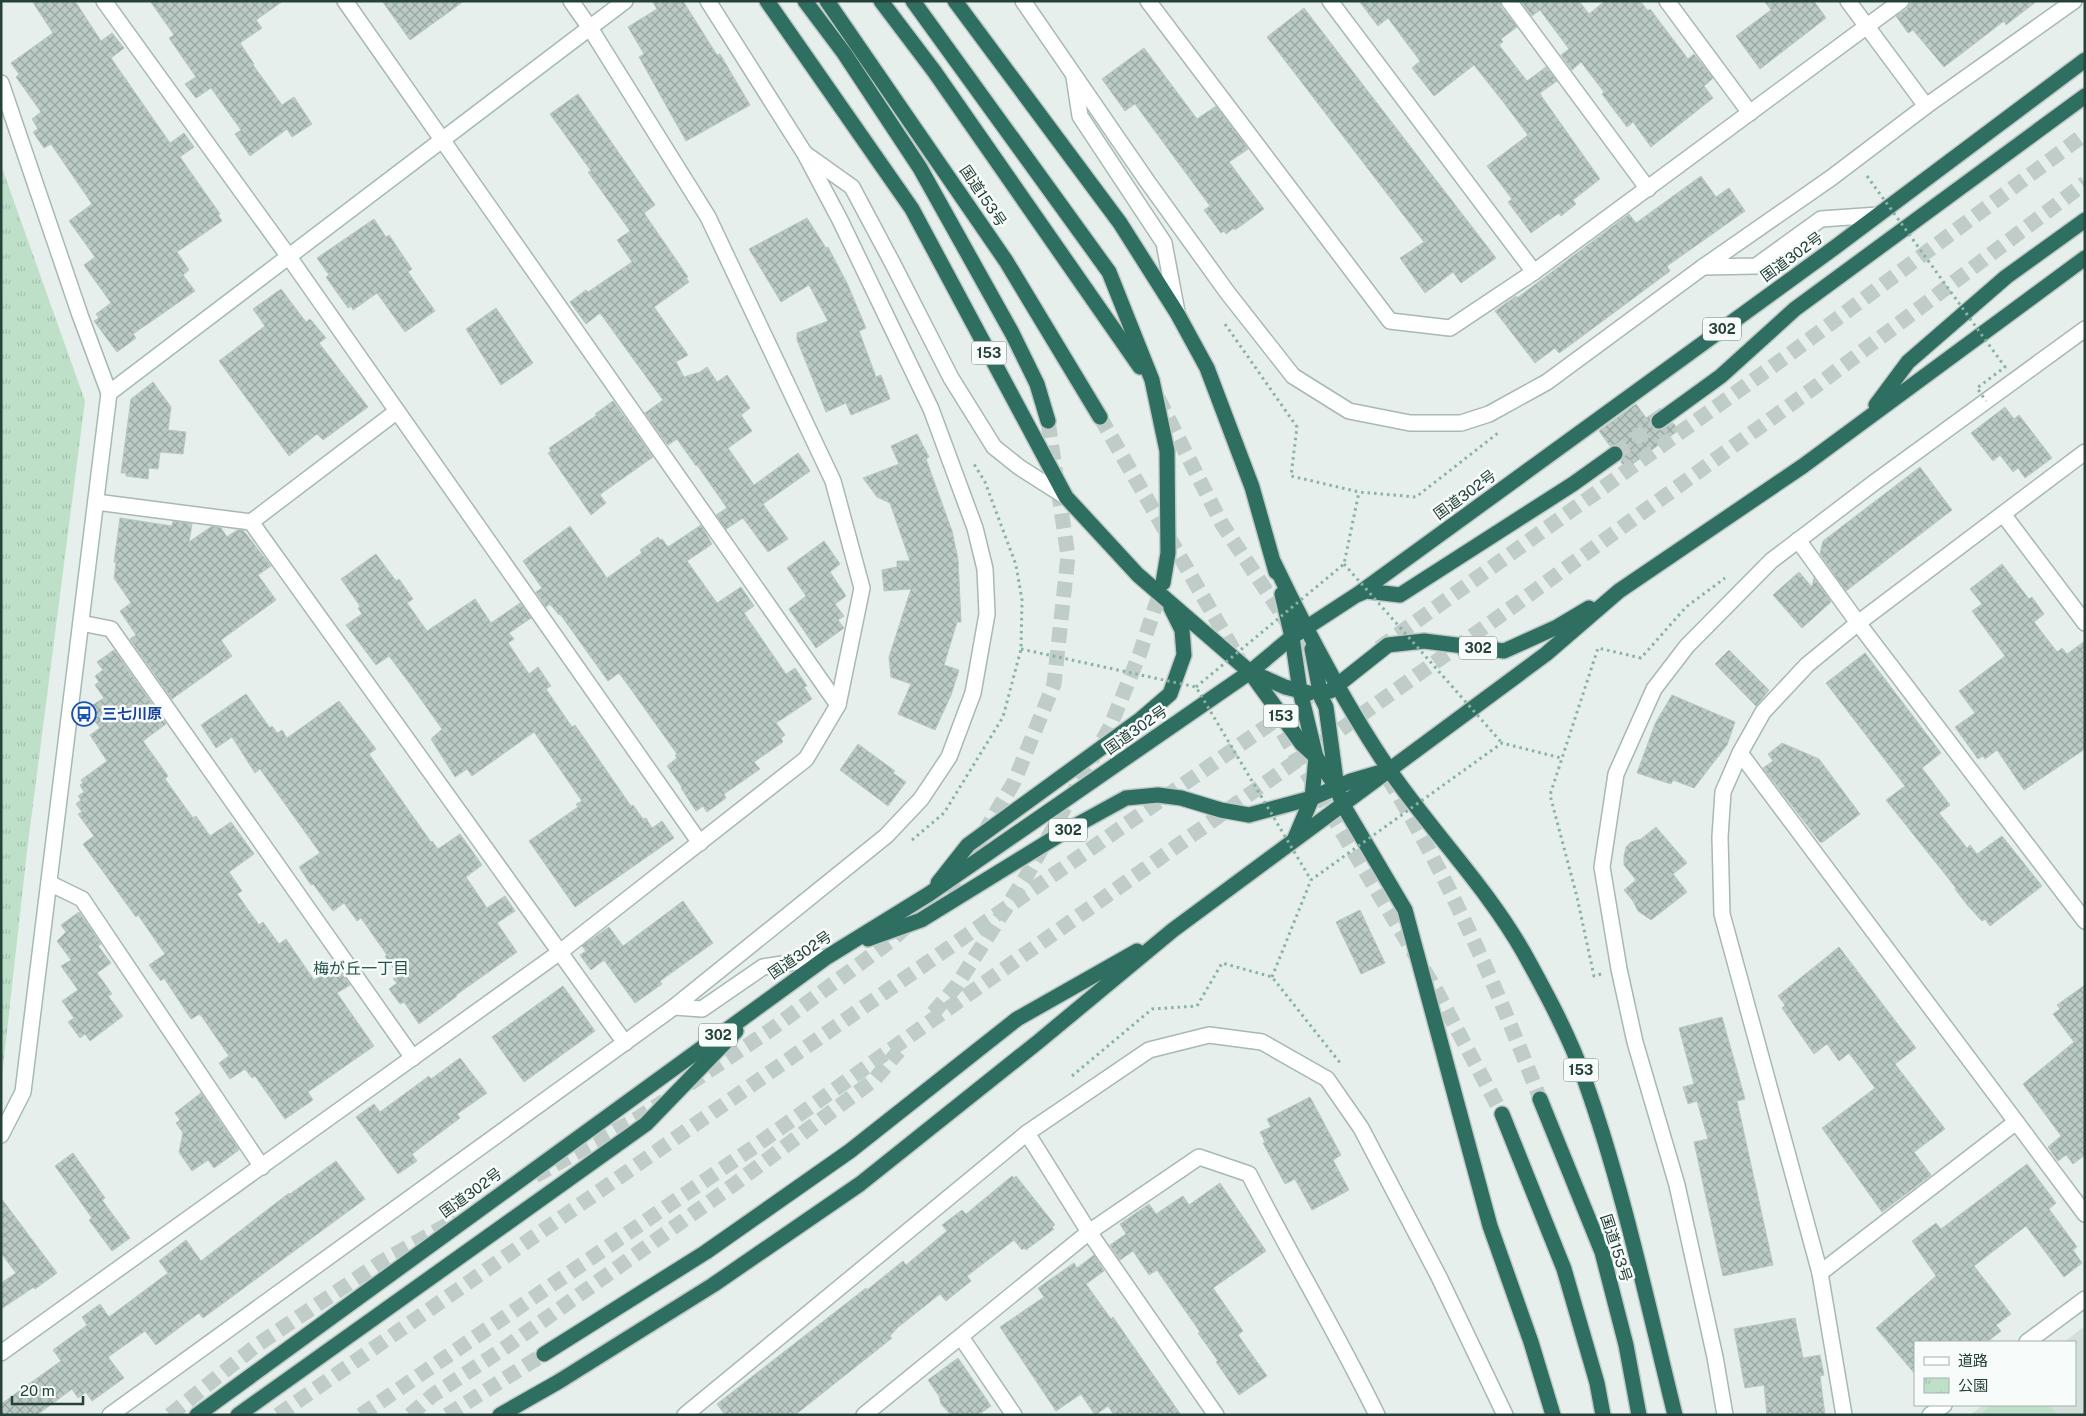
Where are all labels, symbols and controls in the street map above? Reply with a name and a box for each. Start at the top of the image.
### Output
street label: 国道153号 [957,162,1010,230]
street label: 国道302号 [1757,228,1826,285]
road number: 302 [1703,318,1741,340]
road number: 153 [972,342,1006,364]
street label: 国道302号 [1430,466,1499,523]
road number: 302 [1459,636,1497,660]
bus stop icon: 三七川原 [71,701,97,727]
street label: 国道302号 [1101,702,1170,757]
road number: 153 [1264,704,1298,728]
place label: 三七川原 [102,705,162,722]
road number: 302 [1049,818,1087,842]
street label: 国道302号 [765,927,835,982]
district label: 梅が丘一丁目 [313,959,409,978]
road number: 302 [699,1024,737,1046]
road number: 153 [1564,1058,1598,1082]
street label: 国道302号 [436,1164,505,1221]
street label: 国道153号 [1598,1212,1635,1284]
legend [1914,1341,2076,1406]
text: 道路 [1958,1352,1988,1369]
scale bar [12,1374,84,1406]
text: 公園 [1958,1377,1988,1394]
text: 20 m [20,1382,55,1399]

